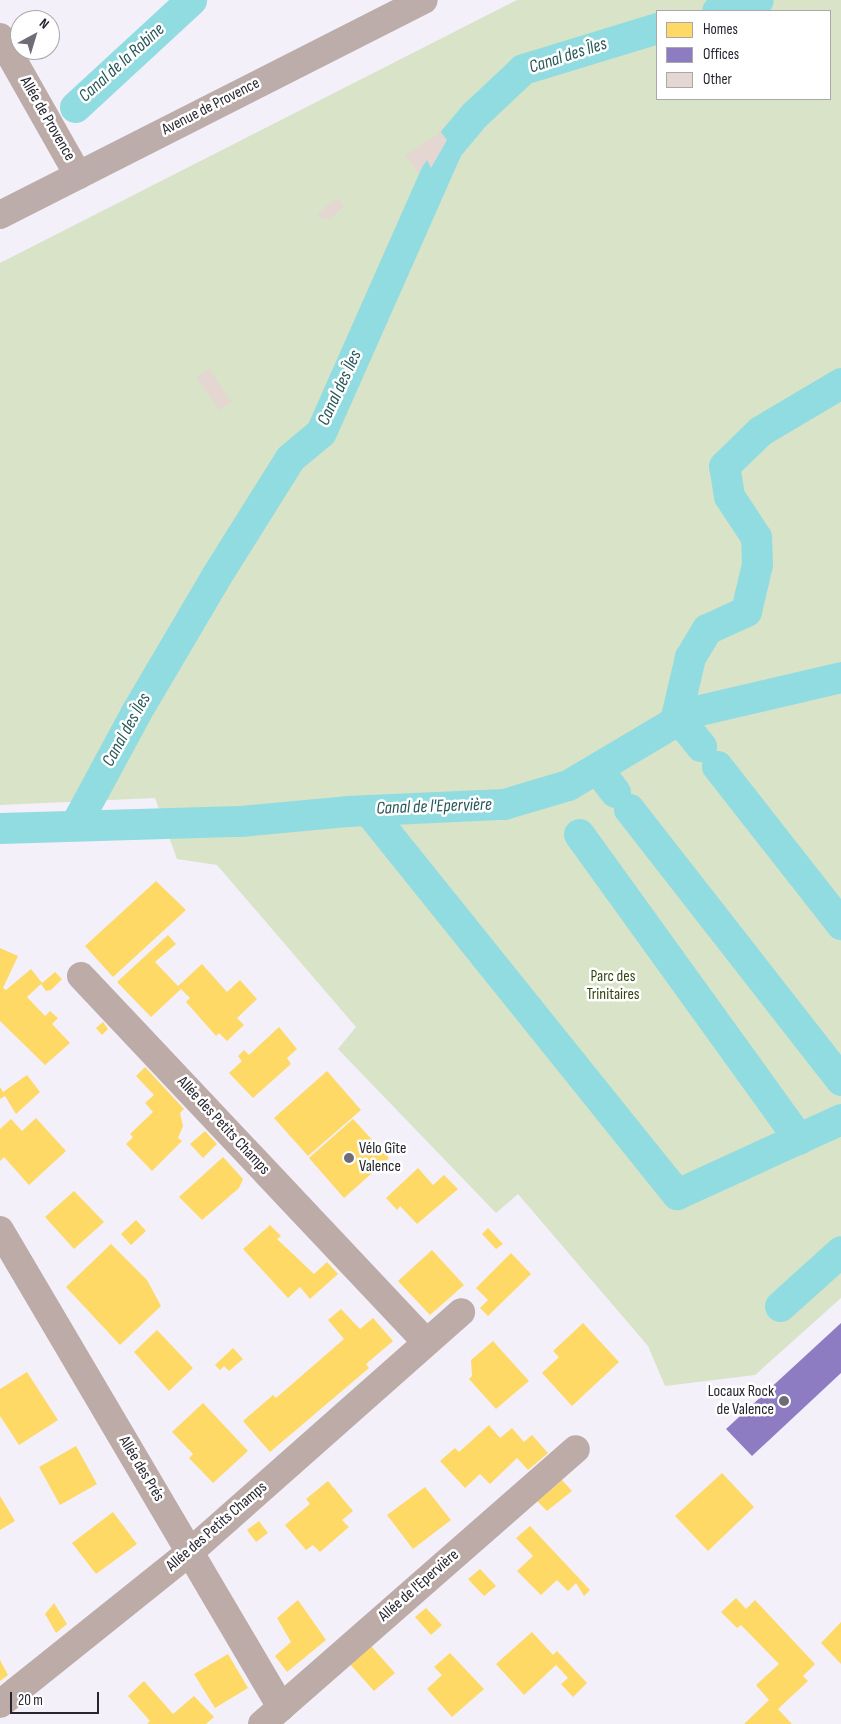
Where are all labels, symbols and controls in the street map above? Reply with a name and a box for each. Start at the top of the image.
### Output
north arrow [10,10,60,60]
legend [656,10,831,100]
text: N [36,15,52,33]
water label: Canal de la Robine [75,19,169,107]
text: Homes [703,20,738,39]
water label: Canal des Îles [526,33,610,79]
text: Offices [703,45,739,64]
text: Other [703,70,732,89]
street label: Allée de Provence [15,74,79,164]
street label: Avenue de Provence [159,74,263,140]
water label: Canal des Îles [313,347,367,429]
water label: Canal des Îles [98,690,156,770]
water label: Canal de l'Epervière [376,794,492,820]
park label: Parc des Trinitaires [586,967,640,1005]
street label: Allée des Petits Champs [173,1073,273,1179]
place label: Vélo Gîte Valence [359,1139,406,1177]
marker: Vélo Gîte Valence [343,1152,355,1164]
place label: Locaux Rock de Valence [708,1382,774,1420]
marker: Locaux Rock de Valence [778,1395,790,1407]
street label: Allée des Prés [114,1433,168,1505]
street label: Allée des Petits Champs [163,1478,271,1576]
street label: Allée de l'Epervière [375,1546,463,1626]
scale bar [12,1682,101,1714]
text: 20 m [18,1691,43,1710]

